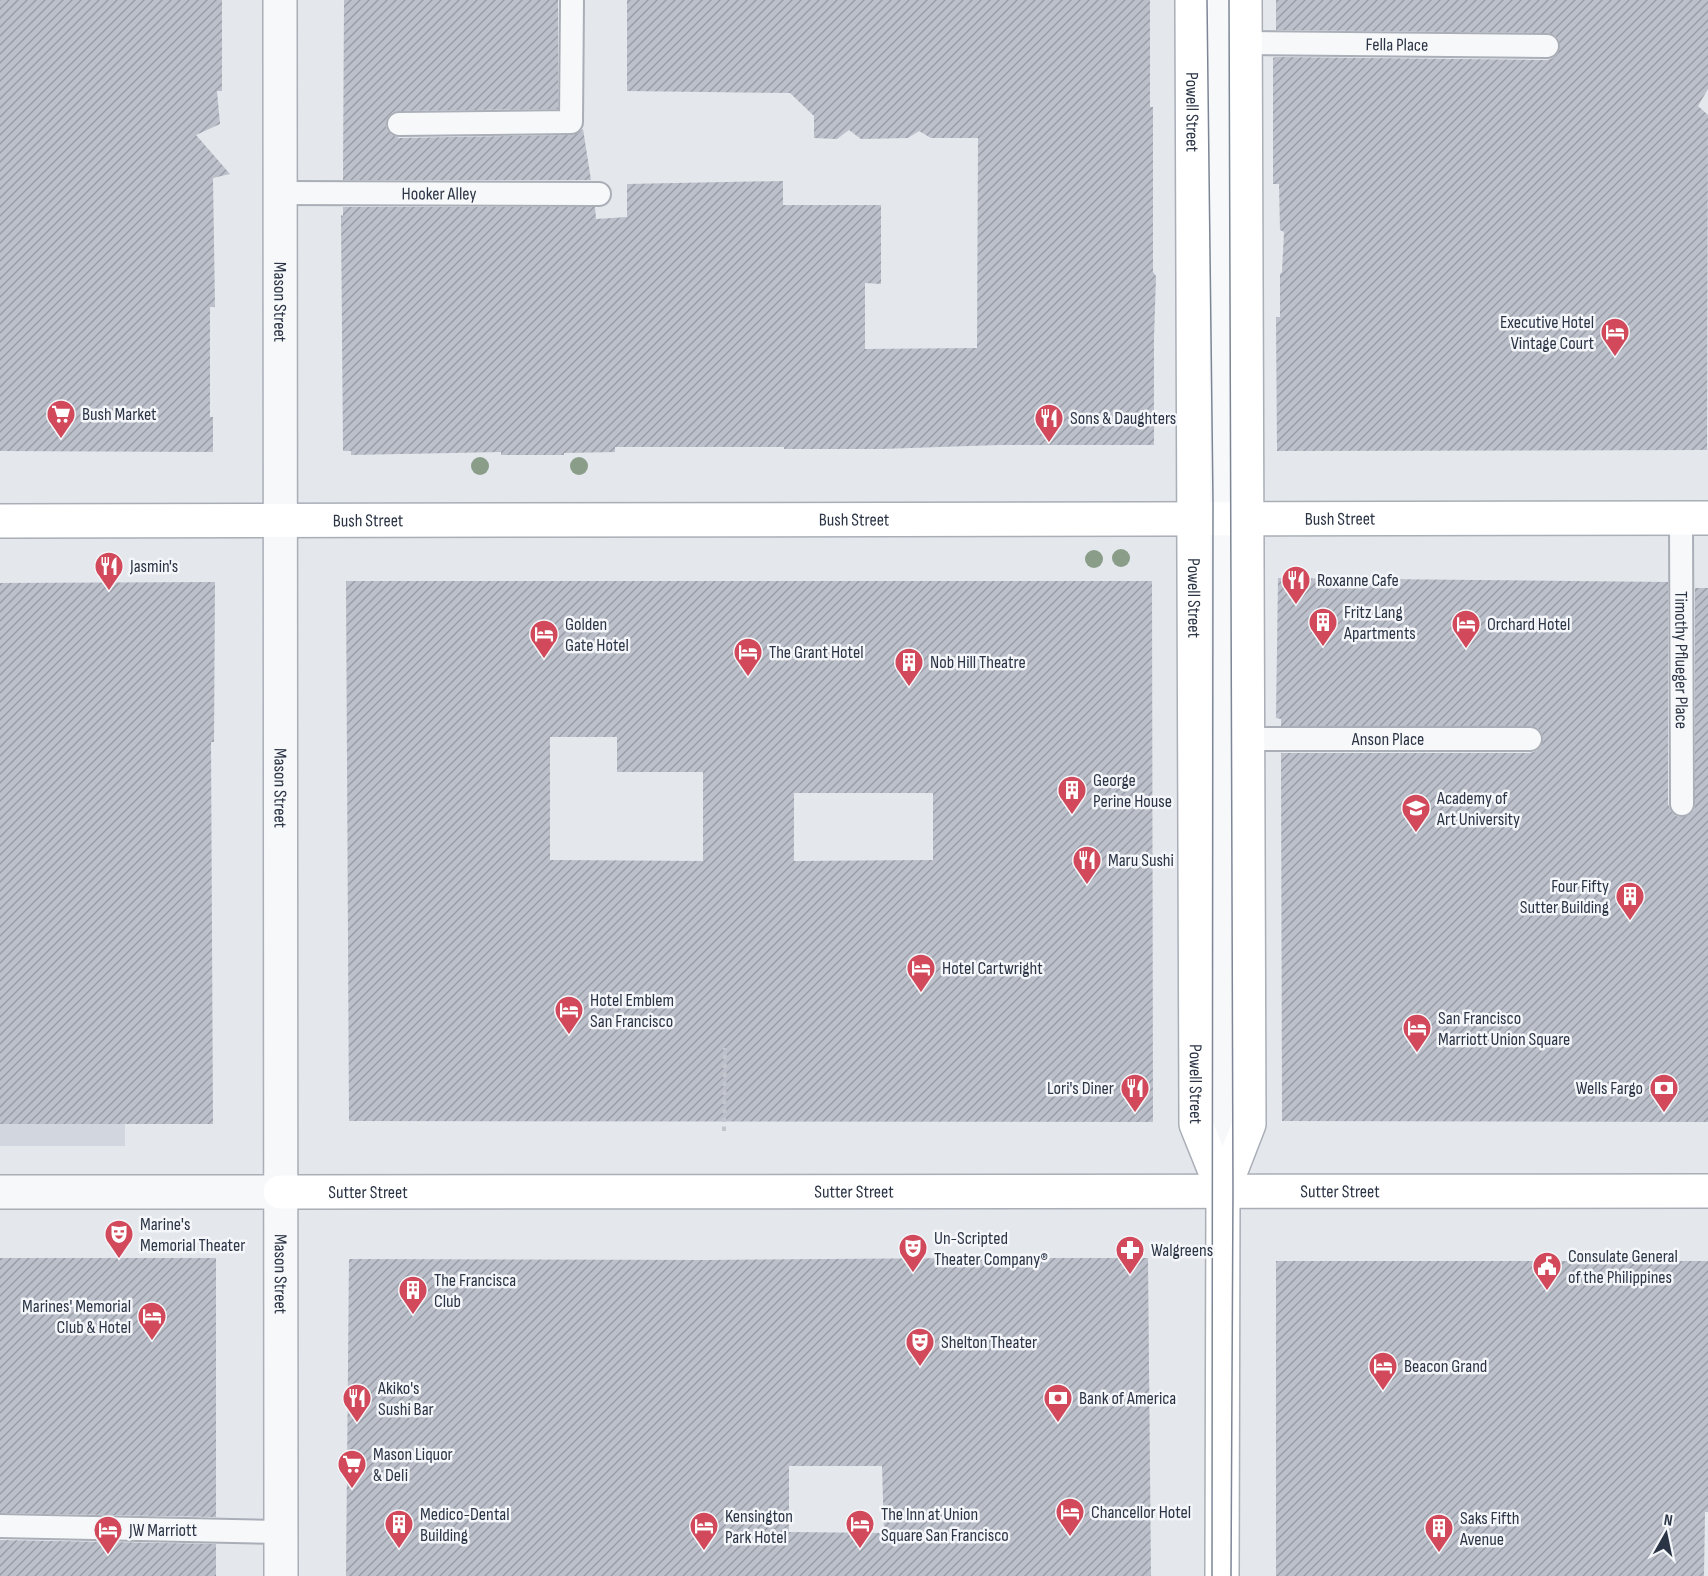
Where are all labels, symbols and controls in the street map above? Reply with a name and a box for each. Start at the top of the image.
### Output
street label: Fella Place [1366,34,1428,55]
street label: Powell Street [1182,72,1203,153]
street label: Hooker Alley [402,183,476,204]
street label: Mason Street [270,262,291,343]
place label: Executive Hotel Vintage Court [1500,312,1595,354]
hotel icon: Executive Hotel Vintage Court [1599,316,1631,358]
supermarket icon: Bush Market [45,398,77,440]
restaurant icon: Sons & Daughters [1033,402,1065,444]
place label: Bush Market [82,404,157,425]
place label: Sons & Daughters [1070,408,1176,429]
street label: Bush Street [1305,508,1376,529]
street label: Bush Street [819,509,890,530]
street label: Bush Street [333,510,404,531]
restaurant icon: Jasmin's [93,550,125,592]
place label: Jasmin's [129,556,178,577]
street label: Powell Street [1183,558,1205,639]
restaurant icon: Roxanne Cafe [1280,564,1312,606]
place label: Roxanne Cafe [1317,570,1399,591]
street label: Timothy Pflueger Place [1671,591,1692,729]
place label: Fritz Lang Apartments [1343,602,1416,644]
building icon: Fritz Lang Apartments [1307,606,1339,648]
hotel icon: Orchard Hotel [1450,608,1482,650]
place label: Golden Gate Hotel [565,614,629,656]
place label: Orchard Hotel [1487,614,1570,635]
hotel icon: Golden Gate Hotel [528,618,560,660]
hotel icon: The Grant Hotel [732,636,764,678]
place label: The Grant Hotel [769,642,864,663]
building icon: Nob Hill Theatre [893,646,925,688]
place label: Nob Hill Theatre [930,652,1026,673]
street label: Anson Place [1351,729,1424,750]
street label: Mason Street [270,748,291,829]
place label: George Perine House [1093,770,1172,812]
building icon: George Perine House [1056,774,1088,816]
place label: Academy of Art University [1436,788,1520,830]
school or university icon: Academy of Art University [1400,792,1432,834]
restaurant icon: Maru Sushi [1071,844,1103,886]
place label: Maru Sushi [1108,850,1174,871]
place label: Four Fifty Sutter Building [1520,876,1609,918]
building icon: Four Fifty Sutter Building [1614,880,1646,922]
hotel icon: Hotel Cartwright [905,952,937,994]
place label: Hotel Cartwright [942,958,1043,979]
place label: Hotel Emblem San Francisco [590,990,674,1032]
hotel icon: Hotel Emblem San Francisco [553,994,585,1036]
place label: San Francisco Marriott Union Square [1438,1008,1570,1050]
hotel icon: San Francisco Marriott Union Square [1401,1012,1433,1054]
street label: Powell Street [1185,1044,1207,1124]
restaurant icon: Lori's Diner [1119,1072,1151,1114]
bank icon: Wells Fargo [1648,1072,1680,1114]
place label: Lori's Diner [1047,1078,1114,1099]
place label: Wells Fargo [1576,1078,1643,1099]
street label: Sutter Street [328,1181,408,1202]
street label: Sutter Street [814,1181,894,1202]
street label: Sutter Street [1300,1181,1380,1202]
place label: Marine's Memorial Theater [140,1214,245,1256]
theatre icon: Marine's Memorial Theater [103,1218,135,1260]
place label: Un-Scripted Theater Company® [934,1228,1048,1270]
theatre icon: Un-Scripted Theater Company® [897,1232,929,1274]
street label: Mason Street [270,1234,291,1315]
pharmacy icon: Walgreens [1114,1234,1146,1276]
place label: Walgreens [1151,1240,1213,1261]
place label: Consulate General of the Philippines [1568,1246,1678,1288]
public building icon: Consulate General of the Philippines [1531,1250,1563,1292]
place label: The Francisca Club [434,1270,516,1312]
building icon: The Francisca Club [397,1274,429,1316]
place label: Marines' Memorial Club & Hotel [22,1296,131,1338]
hotel icon: Marines' Memorial Club & Hotel [136,1300,168,1342]
theatre icon: Shelton Theater [904,1326,936,1368]
place label: Shelton Theater [941,1332,1037,1353]
hotel icon: Beacon Grand [1367,1350,1399,1392]
place label: Beacon Grand [1404,1356,1487,1377]
place label: Akiko's Sushi Bar [377,1378,434,1420]
restaurant icon: Akiko's Sushi Bar [341,1382,373,1424]
bank icon: Bank of America [1042,1382,1074,1424]
place label: Bank of America [1079,1388,1176,1409]
place label: Mason Liquor & Deli [373,1444,453,1486]
supermarket icon: Mason Liquor & Deli [336,1448,368,1490]
hotel icon: Chancellor Hotel [1054,1496,1086,1538]
place label: Chancellor Hotel [1091,1502,1191,1523]
place label: Medico-Dental Building [420,1504,510,1546]
place label: The Inn at Union Square San Francisco [881,1504,1009,1546]
north arrow [1636,1504,1696,1564]
place label: Kensington Park Hotel [725,1506,793,1548]
building icon: Medico-Dental Building [383,1508,415,1550]
hotel icon: The Inn at Union Square San Francisco [844,1508,876,1550]
place label: Saks Fifth Avenue [1459,1508,1519,1550]
hotel icon: Kensington Park Hotel [688,1510,720,1552]
text: N [1662,1511,1674,1531]
building icon: Saks Fifth Avenue [1423,1512,1455,1554]
hotel icon: JW Marriott [92,1514,124,1556]
place label: JW Marriott [128,1520,198,1541]

